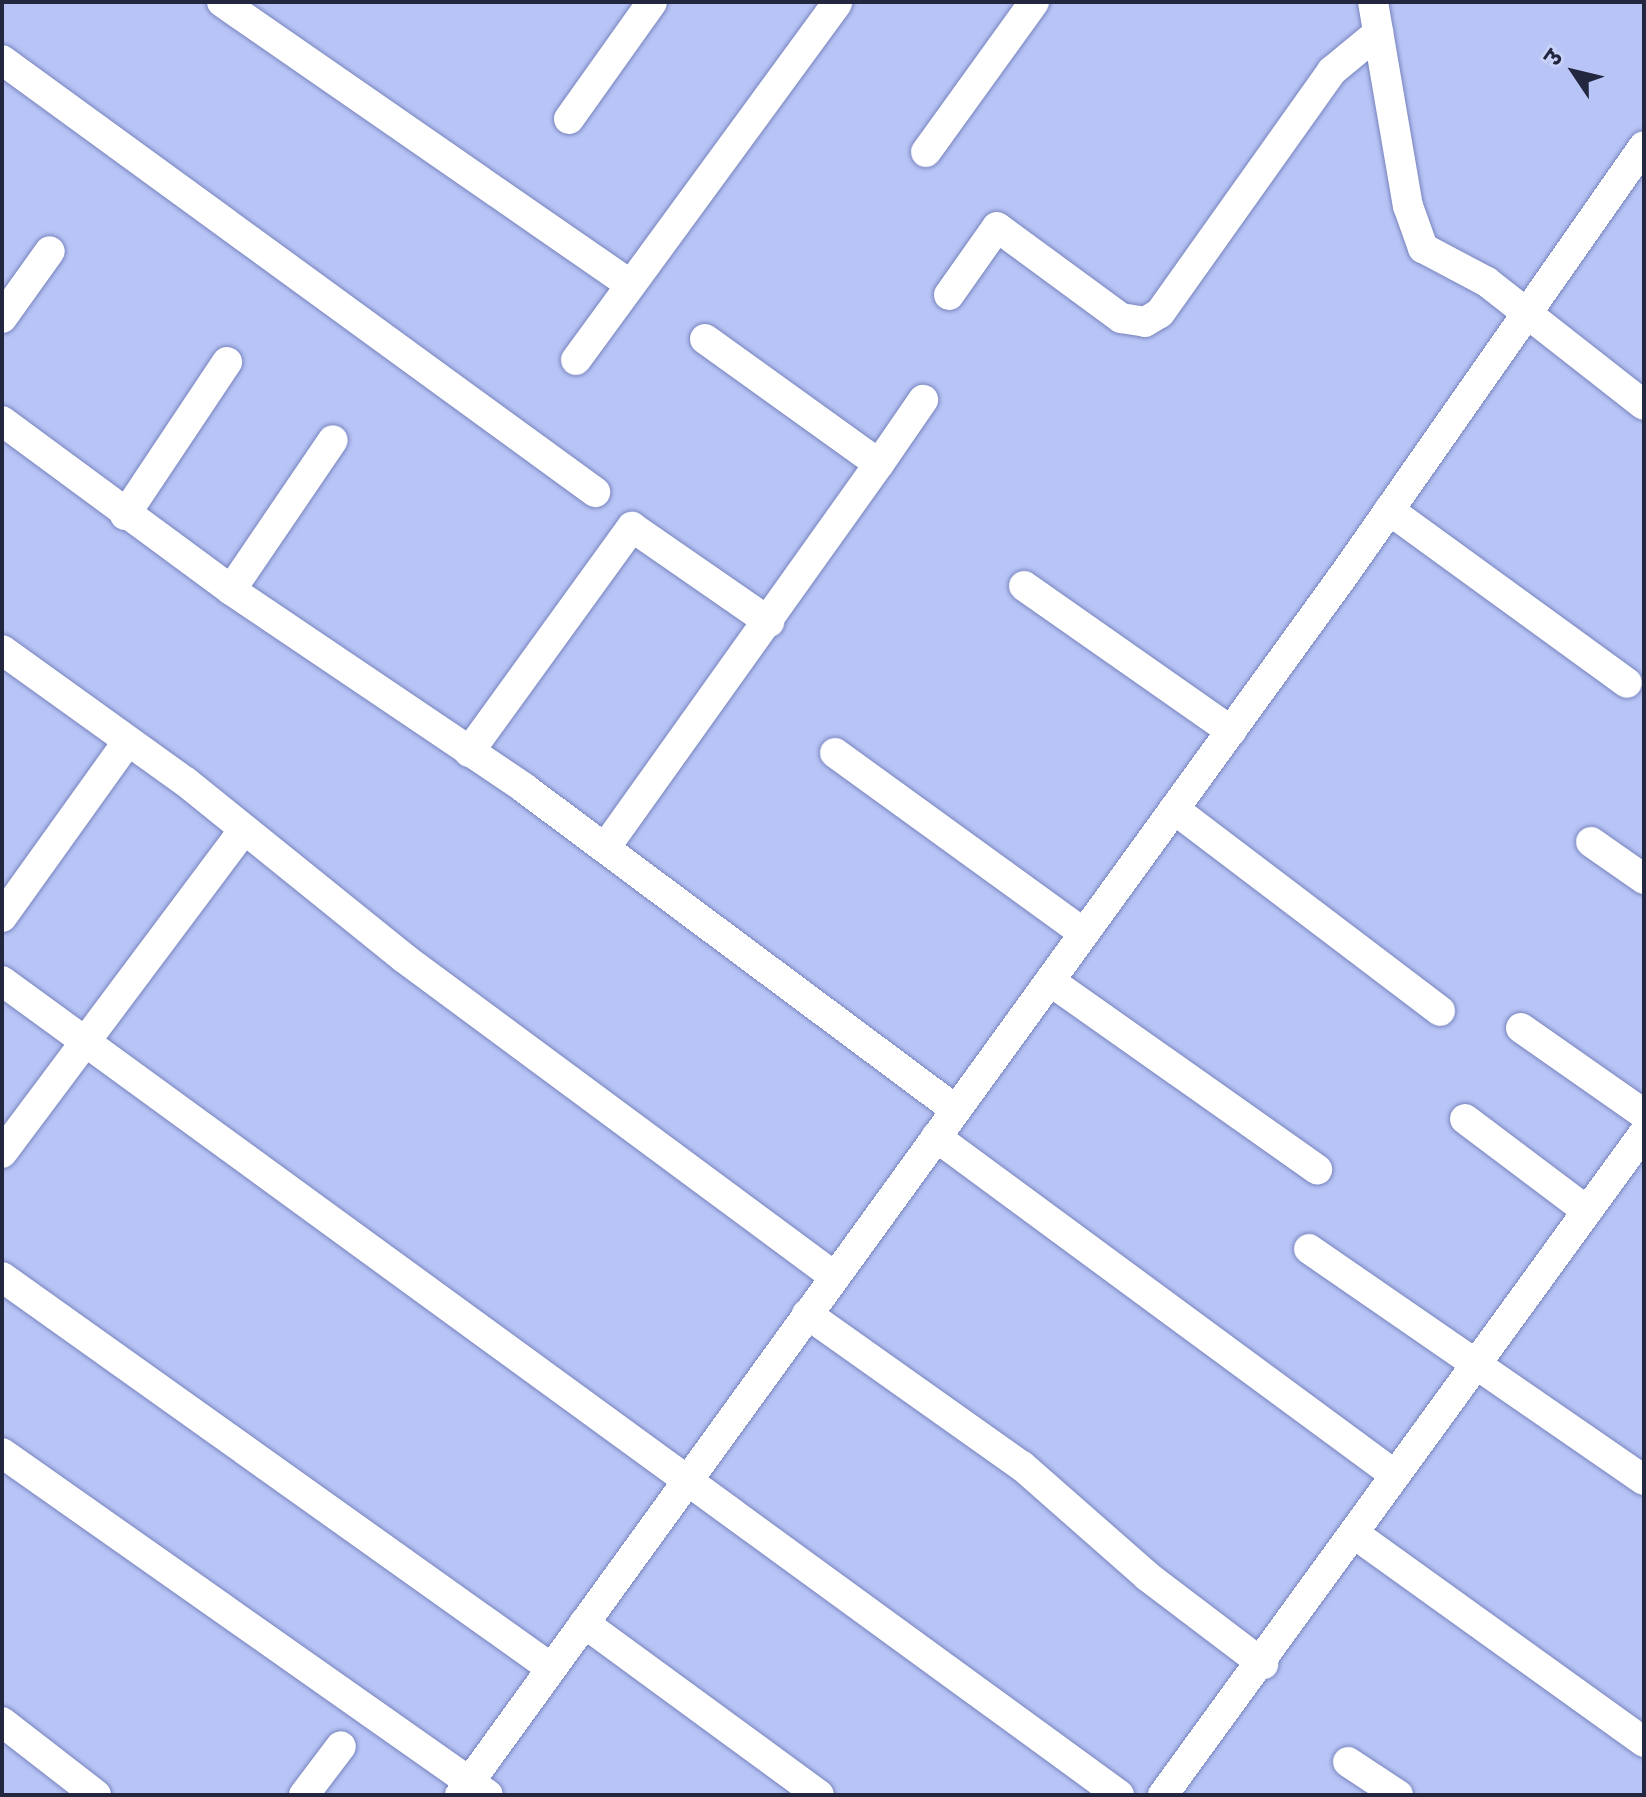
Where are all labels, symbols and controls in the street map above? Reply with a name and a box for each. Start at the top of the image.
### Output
north arrow [1534,32,1614,112]
text: उ [1538,44,1570,72]

